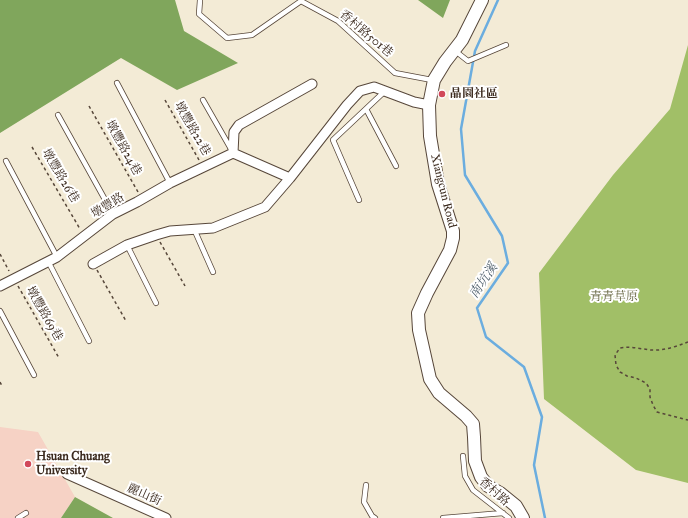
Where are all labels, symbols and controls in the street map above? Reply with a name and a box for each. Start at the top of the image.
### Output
street label: 香村路501巷 [336,8,396,60]
place label: 晶園社區 [450,87,498,101]
marker: 晶園社區 [437,89,447,99]
street label: 墩豐路22巷 [171,100,213,158]
street label: 墩豐路24巷 [102,118,144,178]
street label: 墩豐路26巷 [38,147,82,205]
street label: Xiangcun Road [427,152,459,230]
street label: 墩豐路 [89,190,127,222]
water label: 南坑溪 [467,260,501,302]
street label: 墩豐路69巷 [23,284,65,344]
park label: 青青草原 [590,290,638,304]
place label: Hsuan Chuang University [36,450,110,478]
marker: Hsuan Chuang University [23,459,33,469]
street label: 香村路 [476,475,512,509]
street label: 麗山街 [125,481,163,509]

